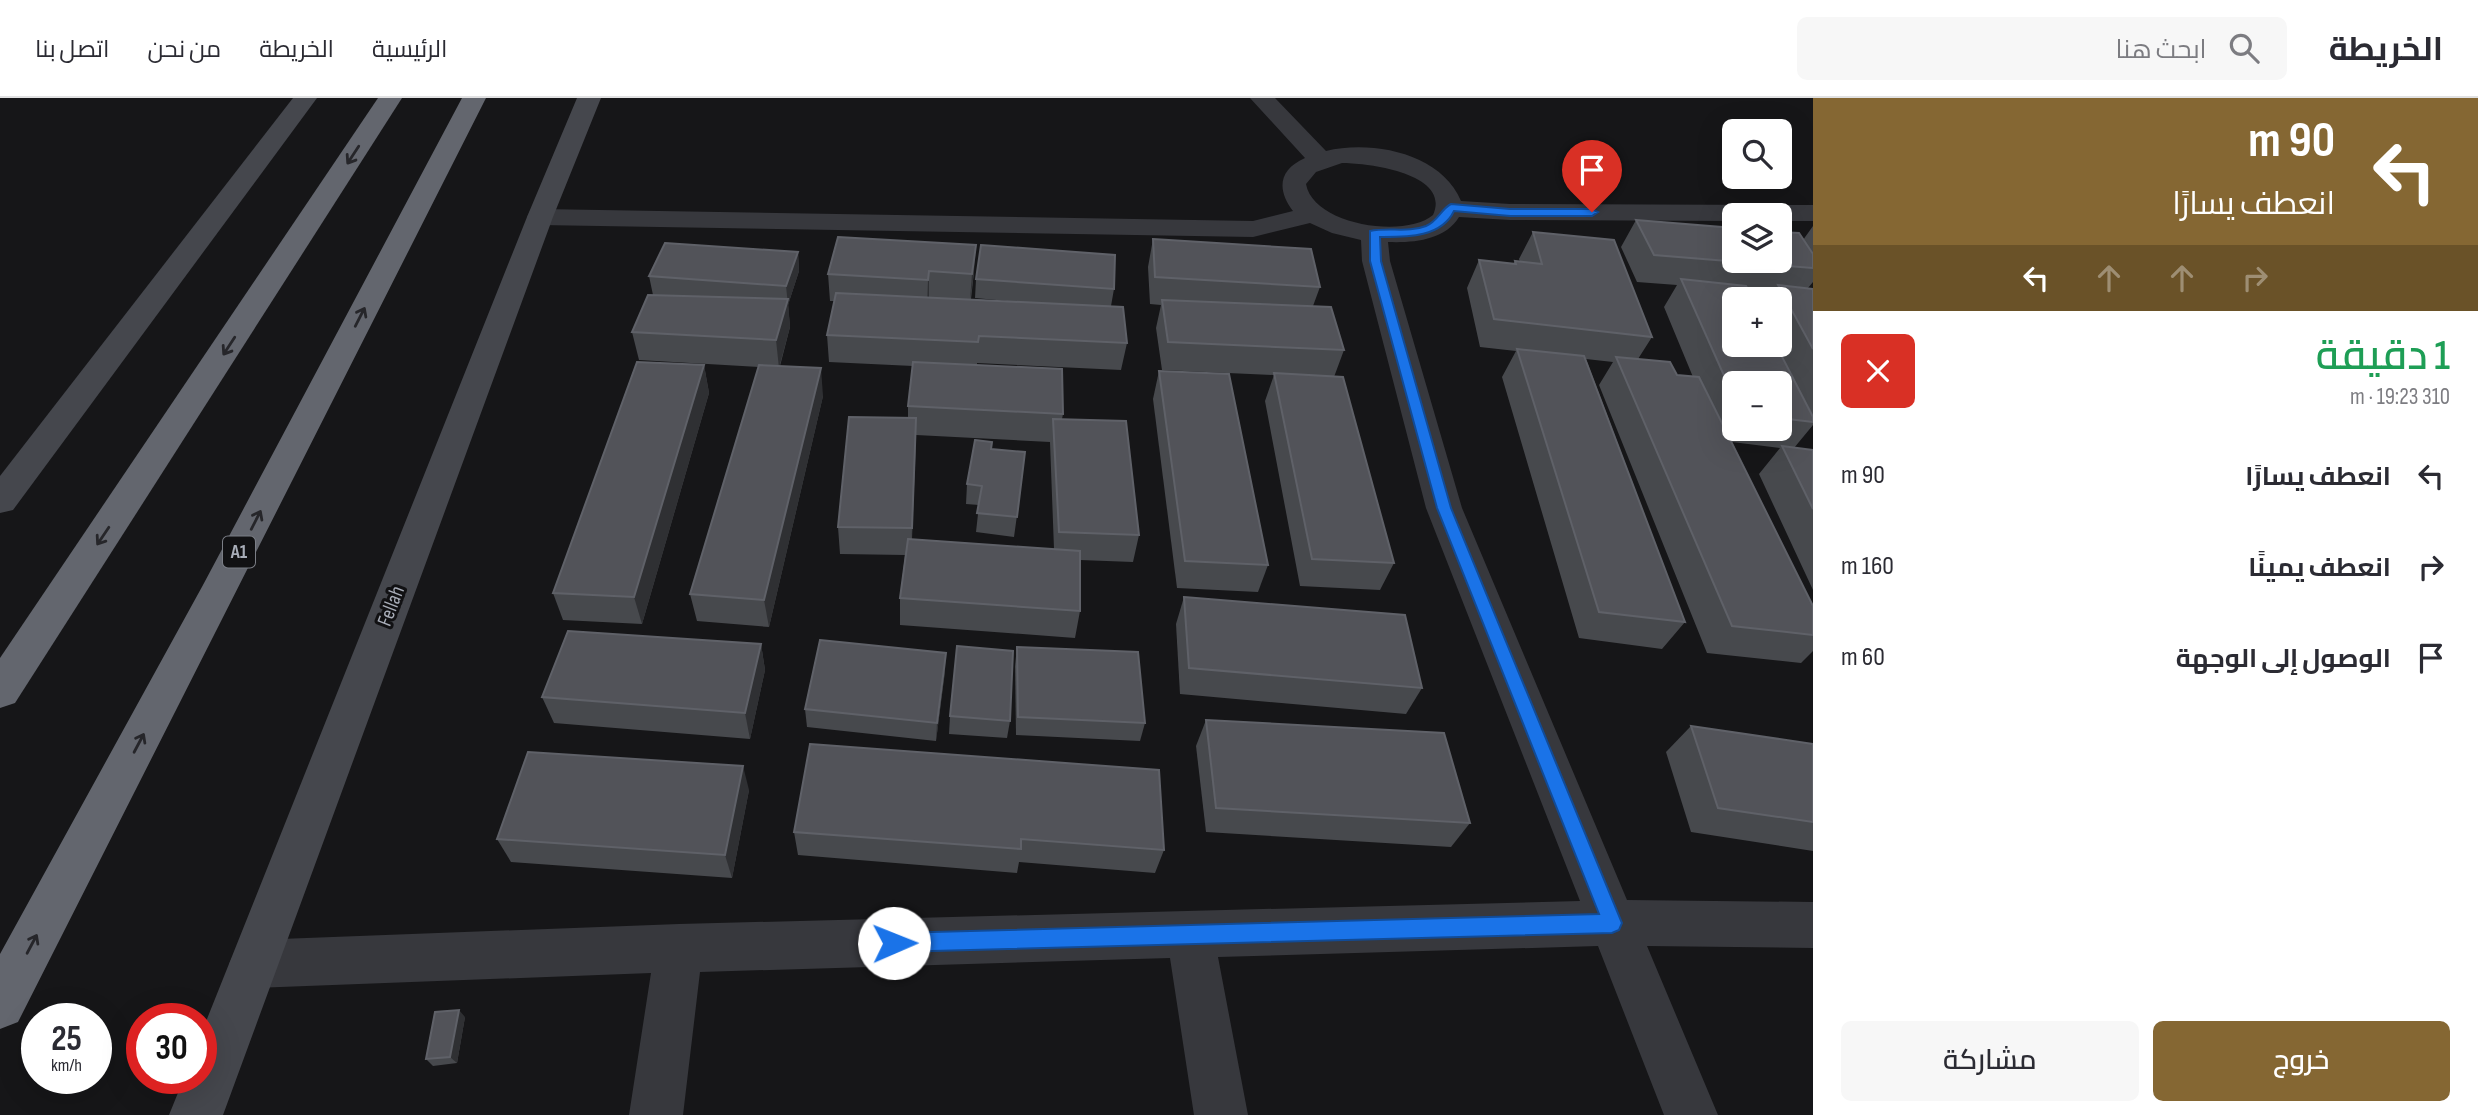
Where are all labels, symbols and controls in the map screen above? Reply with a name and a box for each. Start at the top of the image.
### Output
search box [1797,17,2287,80]
icon: search [2225,29,2263,67]
text: الخريطة [2329,30,2443,70]
text: اتصل بنا [35,35,109,64]
text: من نحن [147,35,221,64]
text: الخريطة [259,35,334,64]
text: الرئيسية [372,35,447,64]
text: ابحث هنا [2116,35,2207,66]
text: 90 m [2248,112,2335,171]
map controls [1722,119,1792,441]
button: search [1722,119,1792,189]
icon: left [2359,126,2450,217]
pin [1562,140,1622,212]
one-way arrow [346,145,360,165]
icon: arrive [1573,151,1611,189]
text: انعطف يسارًا [2172,185,2335,224]
button: layers [1722,203,1792,273]
icon: left [2017,259,2055,297]
icon: ahead [2090,259,2128,297]
icon: ahead [2163,259,2201,297]
icon: right [2236,259,2274,297]
button: + [1722,287,1792,357]
one-way arrow [354,307,367,328]
text: 1 دقيقة [2316,331,2450,382]
button: close [1841,334,1915,408]
one-way arrow [221,336,236,355]
button: − [1722,371,1792,441]
text: 310 m · 19:23 [2350,383,2450,411]
icon: left [2412,457,2450,495]
text: 90 m [1841,460,1885,491]
text: انعطف يسارًا [2245,462,2391,493]
one-way arrow [249,510,263,530]
one-way arrow [96,526,110,545]
road number: A1 [223,536,255,568]
icon: right [2412,548,2450,586]
text: 160 m [1841,551,1894,582]
text: انعطف يمينًا [2248,553,2391,584]
street label: Fellah [372,582,410,630]
icon: arrive [2412,639,2450,677]
text: 60 m [1841,642,1885,673]
text: الوصول إلى الوجهة [2176,644,2391,675]
one-way arrow [132,733,146,753]
position arrow [857,906,931,980]
one-way arrow [25,934,39,954]
speed limit sign: 30 [126,1003,217,1094]
text: 25 [51,1018,82,1061]
button: مشاركة [1841,1021,2139,1101]
button: خروج [2153,1021,2450,1101]
text: km/h [51,1055,82,1076]

